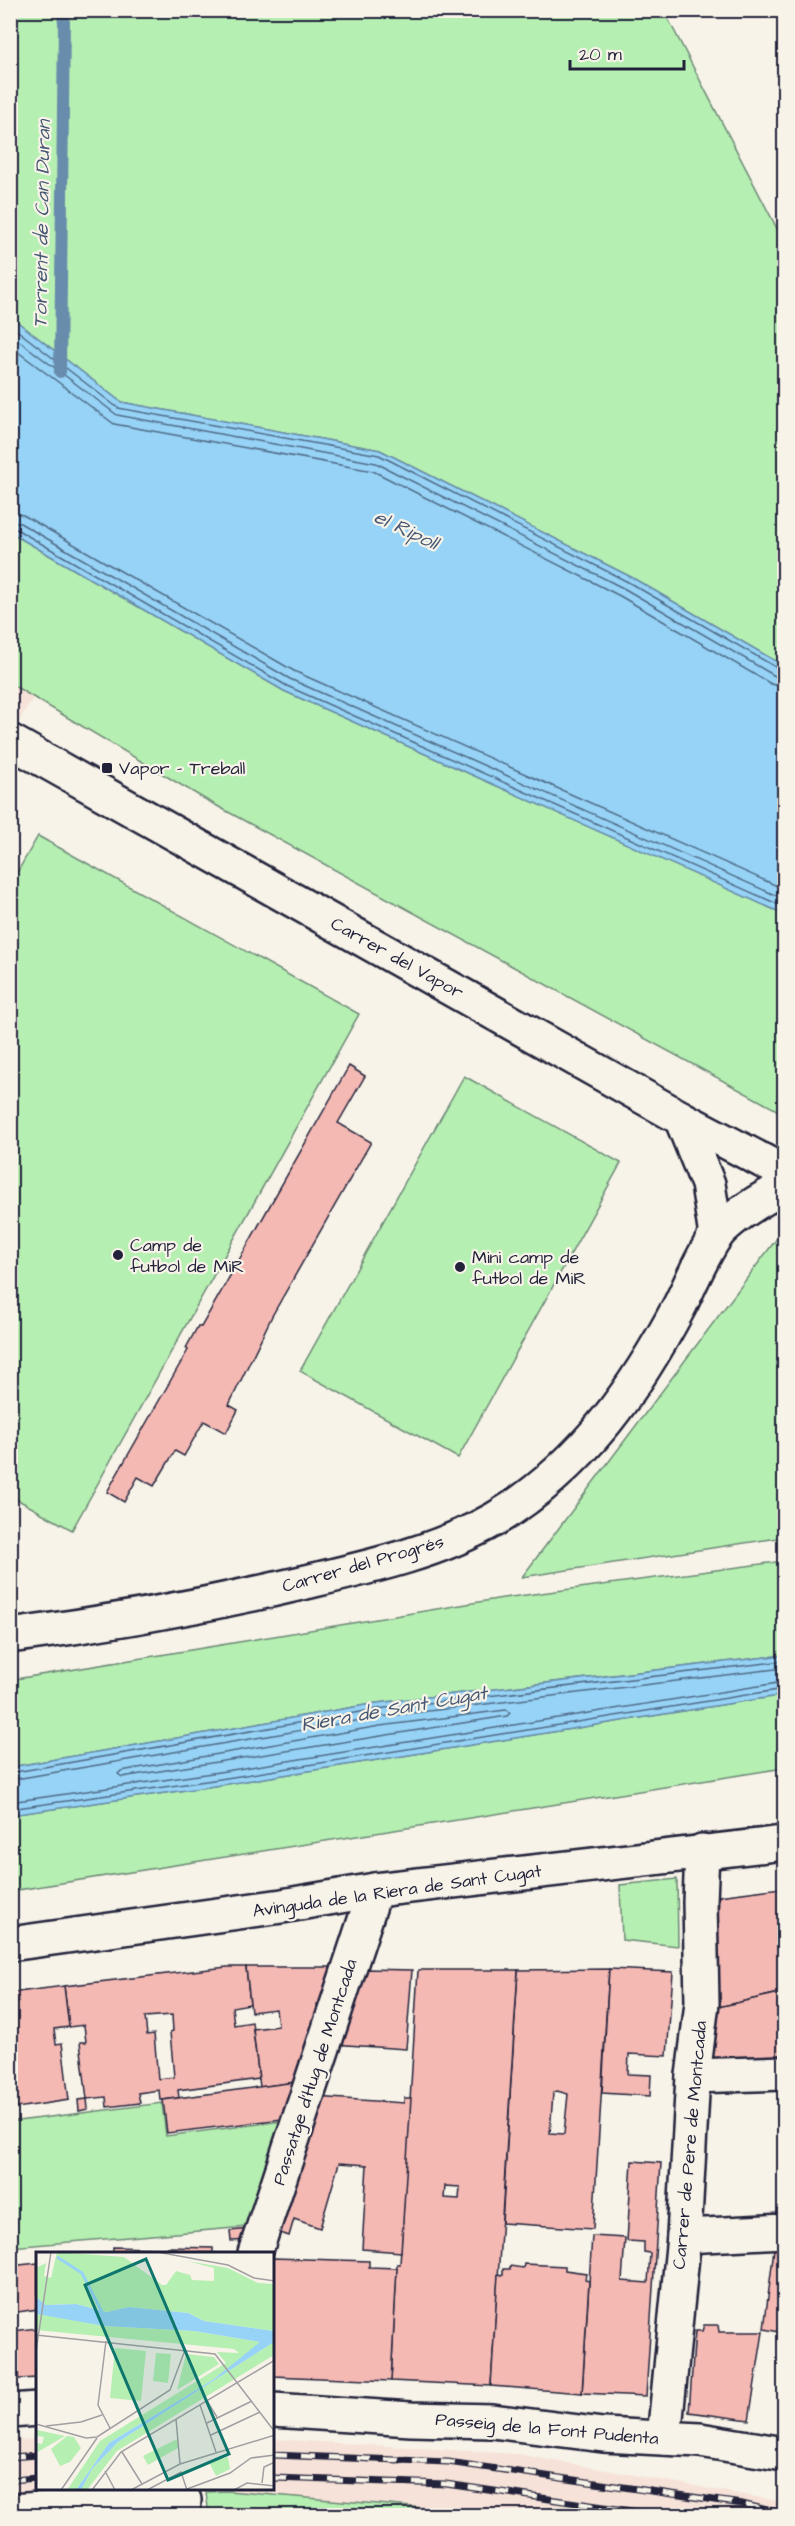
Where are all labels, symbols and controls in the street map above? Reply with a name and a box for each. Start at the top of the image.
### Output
scale bar [570,33,684,71]
text: 20 m [579,42,622,67]
water label: Torrent de Can Duran [26,118,58,328]
water label: el Ripoll [369,503,445,558]
place label: Vapor - Treball [119,756,246,781]
marker: Vapor - Treball [100,761,114,775]
street label: Carrer del Vapor [326,911,468,1005]
place label: Camp de futbol de MiR [130,1233,244,1279]
place label: Mini camp de futbol de MiR [472,1245,586,1291]
marker: Camp de futbol de MiR [111,1248,125,1262]
marker: Mini camp de futbol de MiR [453,1260,467,1274]
street label: Carrer del Progrés [279,1529,447,1600]
water label: Riera de Sant Cugat [299,1679,491,1740]
street label: Avinguda de la Riera de Sant Cugat [251,1858,544,1925]
street label: Passatge d'Hug de Montcada [267,1956,364,2189]
street label: Carrer de Pere de Montcada [667,2020,713,2270]
inset map [36,2252,274,2490]
street label: Passeig de la Font Pudenta [434,2407,660,2452]

